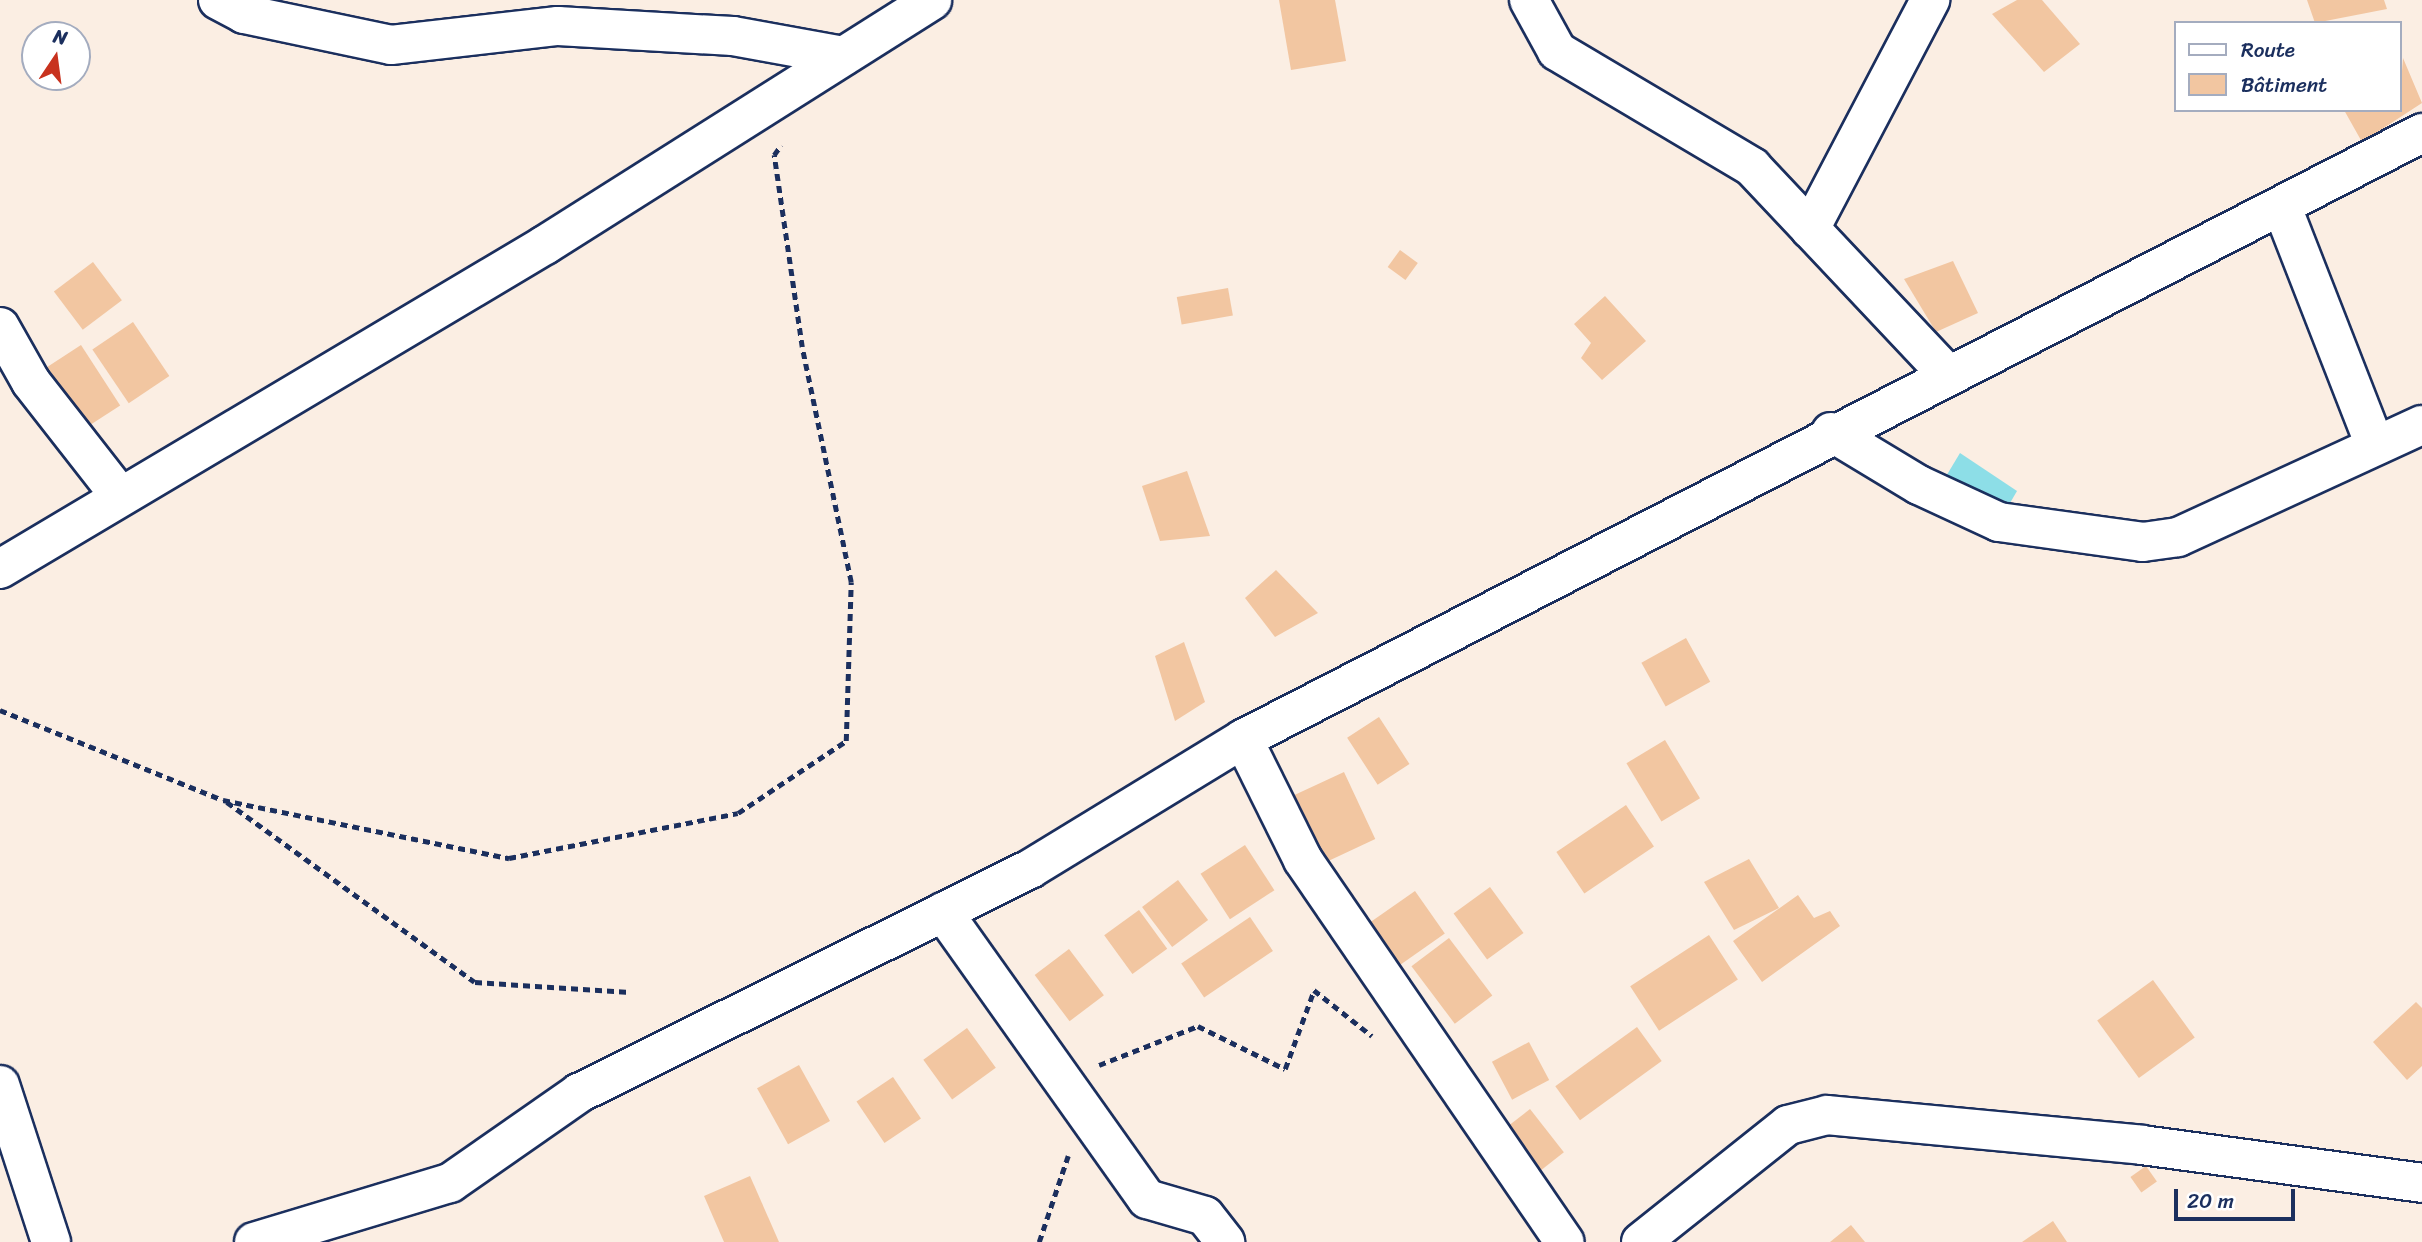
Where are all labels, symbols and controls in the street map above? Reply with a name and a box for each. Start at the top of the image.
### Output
text: N [50,19,71,55]
north arrow [21,21,91,91]
legend [2174,21,2401,112]
text: Route [2241,31,2295,69]
text: Bâtiment [2241,66,2327,104]
scale bar [2177,1176,2298,1220]
text: 20 m [2187,1182,2234,1220]

